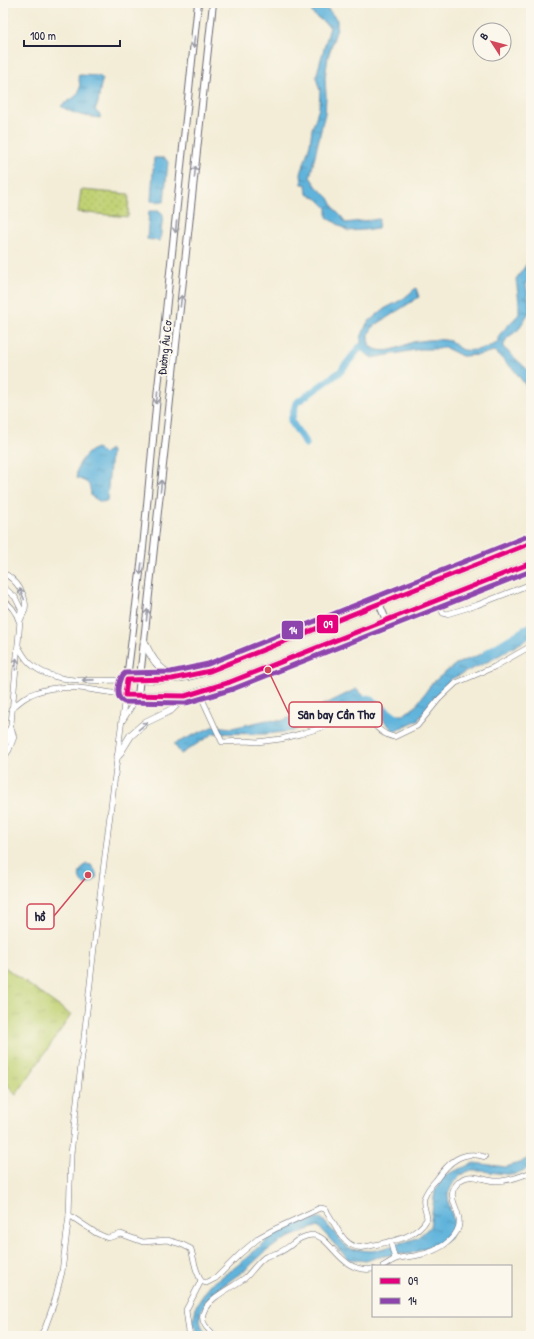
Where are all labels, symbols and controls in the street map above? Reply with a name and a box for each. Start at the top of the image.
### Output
scale bar [24,22,120,48]
north arrow [472,22,512,62]
text: 100 m [30,27,56,44]
text: B [477,29,491,42]
one-way arrow [191,35,198,48]
one-way arrow [191,166,199,179]
one-way arrow [172,220,179,233]
one-way arrow [177,295,185,308]
street label: Đường Âu Cơ [153,319,176,376]
one-way arrow [153,391,161,404]
one-way arrow [157,480,165,493]
one-way arrow [137,562,145,575]
one-way arrow [18,589,25,601]
one-way arrow [143,609,151,622]
line badge: 09 [316,614,339,634]
text: 09 [324,617,332,631]
line badge: 14 [281,620,304,640]
text: 14 [289,623,297,637]
one-way arrow [13,658,20,671]
one-way arrow [82,676,95,684]
callout: Sân bay Cần Thơ [289,702,382,727]
text: Sân bay Cần Thơ [298,705,376,724]
one-way arrow [137,721,148,730]
callout: hồ [27,904,54,929]
text: hồ [35,907,46,925]
legend [372,1265,512,1317]
text: 09 [408,1272,418,1289]
text: 14 [408,1292,417,1309]

